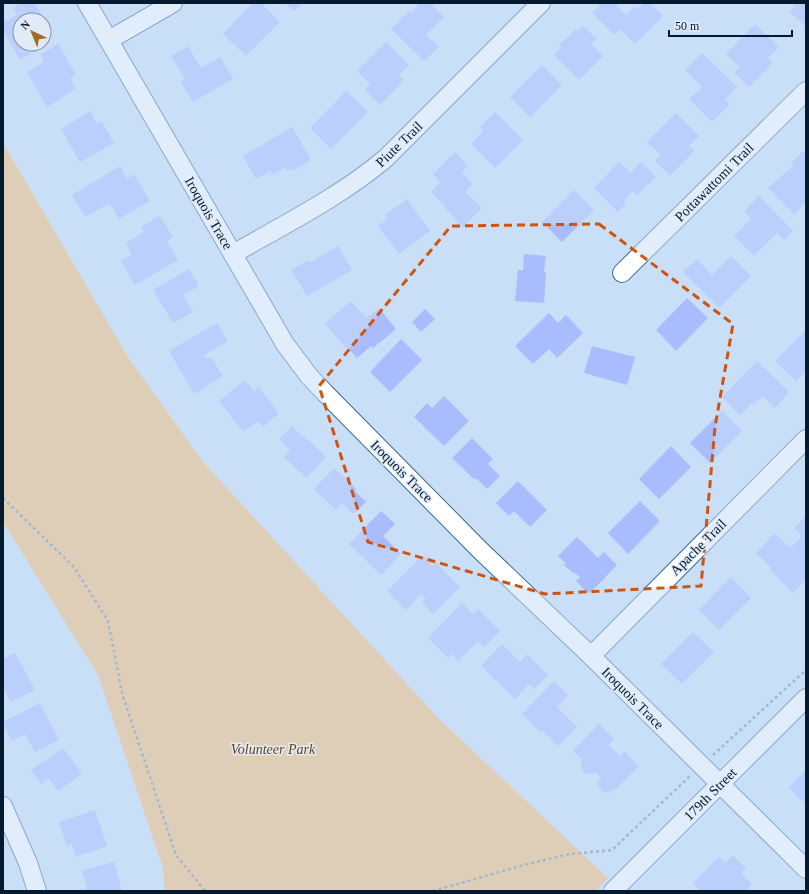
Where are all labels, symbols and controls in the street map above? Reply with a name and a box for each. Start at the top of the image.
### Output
north arrow [12,12,52,52]
scale bar [669,12,792,38]
text: N [18,18,32,32]
text: 50 m [675,19,700,33]
street label: Piute Trail [373,118,426,170]
street label: Pottawattomi Trail [672,140,757,225]
street label: Iroquois Trace [182,174,235,252]
street label: Iroquois Trace [368,437,436,505]
street label: Apache Trail [667,516,729,578]
street label: Iroquois Trace [599,664,667,732]
park label: Volunteer Park [231,742,316,757]
street label: 179th Street [681,765,740,824]

